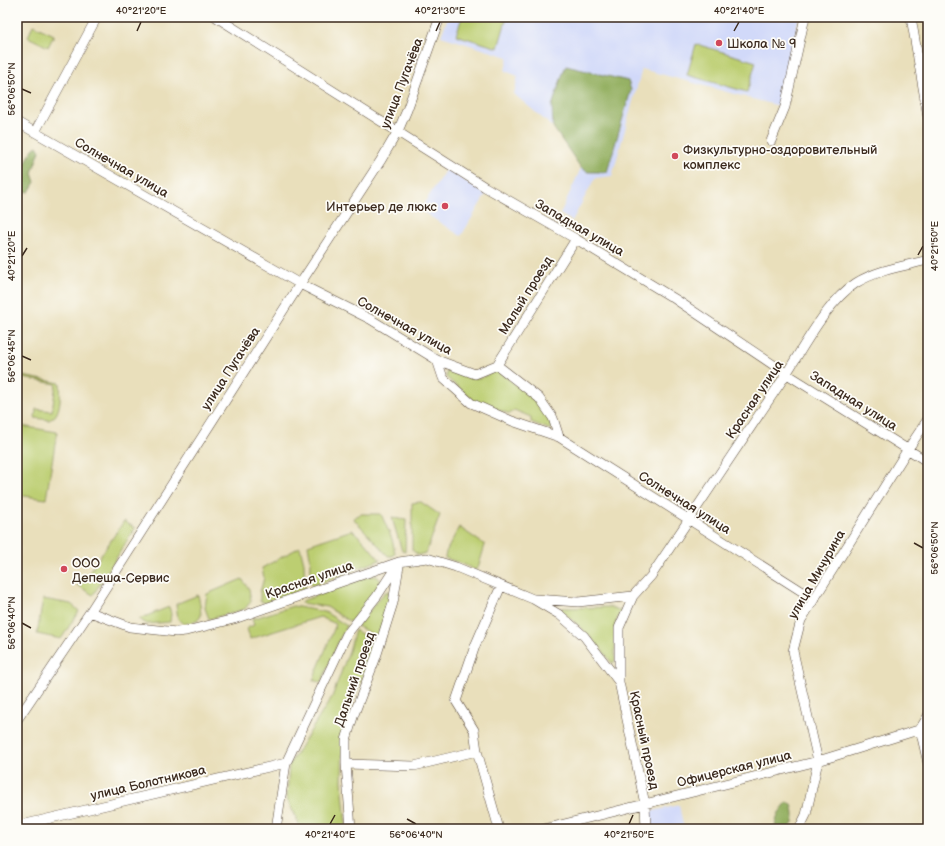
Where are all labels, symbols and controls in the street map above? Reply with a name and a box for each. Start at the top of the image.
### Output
text: 40°21'20"E [116,5,167,17]
text: 40°21'30"E [415,5,466,17]
text: 40°21'40"E [714,5,765,17]
street label: улица Пугачёва [377,35,427,131]
place label: Школа № 9 [727,36,796,52]
marker: Школа № 9 [714,38,724,48]
text: 56°06'50"N [6,62,18,116]
street label: Солнечная улица [72,134,172,201]
place label: Физкультурно-оздоровительный комплекс [683,142,877,173]
marker: Физкультурно-оздоровительный комплекс [670,151,680,161]
street label: Западная улица [532,196,627,260]
place label: Интерьер де люкс [326,199,438,215]
marker: Интерьер де люкс [440,201,450,211]
text: 40°21'50"E [929,220,941,271]
text: 40°21'20"E [6,230,18,281]
street label: Малый проезд [495,253,556,338]
street label: Солнечная улица [354,293,455,359]
street label: улица Пугачёва [198,324,264,413]
text: 56°06'45"N [6,329,18,383]
street label: Красная улица [723,357,787,442]
street label: Западная улица [807,368,900,434]
street label: Солнечная улица [635,468,734,538]
text: 56°06'50"N [929,521,941,575]
street label: улица Мичурина [785,527,849,622]
place label: ООО Депеша-Сервис [72,555,170,586]
street label: Красная улица [263,557,355,602]
marker: ООО Депеша-Сервис [59,564,69,574]
text: 56°06'40"N [6,596,18,650]
street label: Дальний проезд [331,630,379,729]
street label: Красный проезд [626,689,662,791]
street label: Офицерская улица [675,747,793,791]
street label: улица Болотникова [89,762,208,804]
text: 40°21'40"E [305,829,356,841]
text: 56°06'40"N [389,829,443,841]
text: 40°21'50"E [604,829,655,841]

